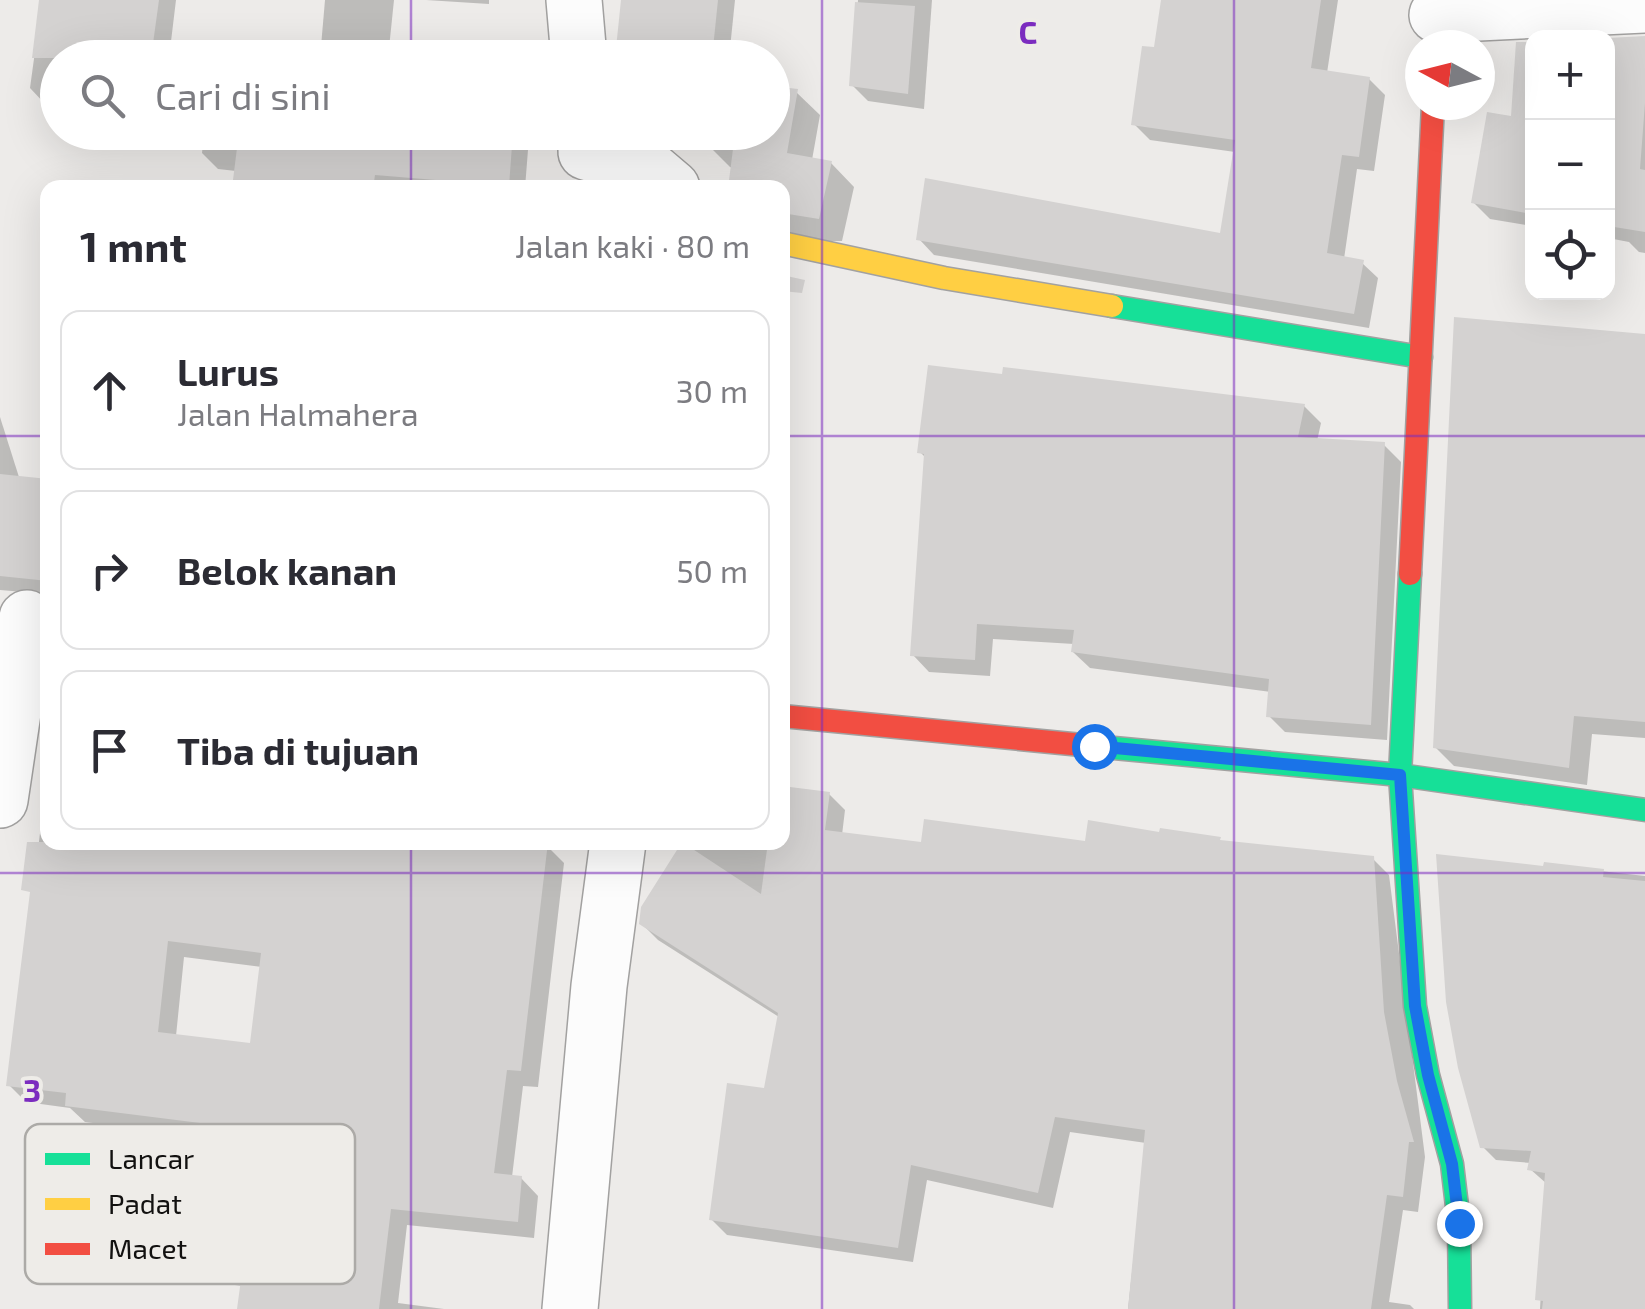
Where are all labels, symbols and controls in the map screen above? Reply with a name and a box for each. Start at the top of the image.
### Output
text: C [1019,12,1037,50]
north arrow [1405,30,1495,120]
map controls [1525,30,1615,300]
button: + [1525,30,1615,120]
search box [40,40,790,150]
icon: search [75,68,130,123]
text: Cari di sini [155,72,331,118]
button: − [1525,120,1615,210]
button: locate [1525,210,1615,300]
text: 1 mnt [80,220,187,270]
text: Jalan kaki · 80 m [515,226,750,264]
text: Lurus [177,348,279,394]
icon: ahead [82,363,137,418]
text: 30 m [676,371,748,409]
text: Jalan Halmahera [177,394,418,432]
icon: right [82,543,137,598]
text: Belok kanan [177,547,397,593]
text: 50 m [676,551,748,589]
icon: arrive [82,723,137,778]
route start [1072,724,1118,770]
text: Tiba di tujuan [177,727,419,773]
text: 3 [23,1070,41,1108]
legend [25,1124,355,1284]
text: Lancar [108,1141,194,1175]
text: Padat [108,1186,182,1220]
route end [1437,1201,1483,1247]
text: Macet [108,1231,187,1265]

